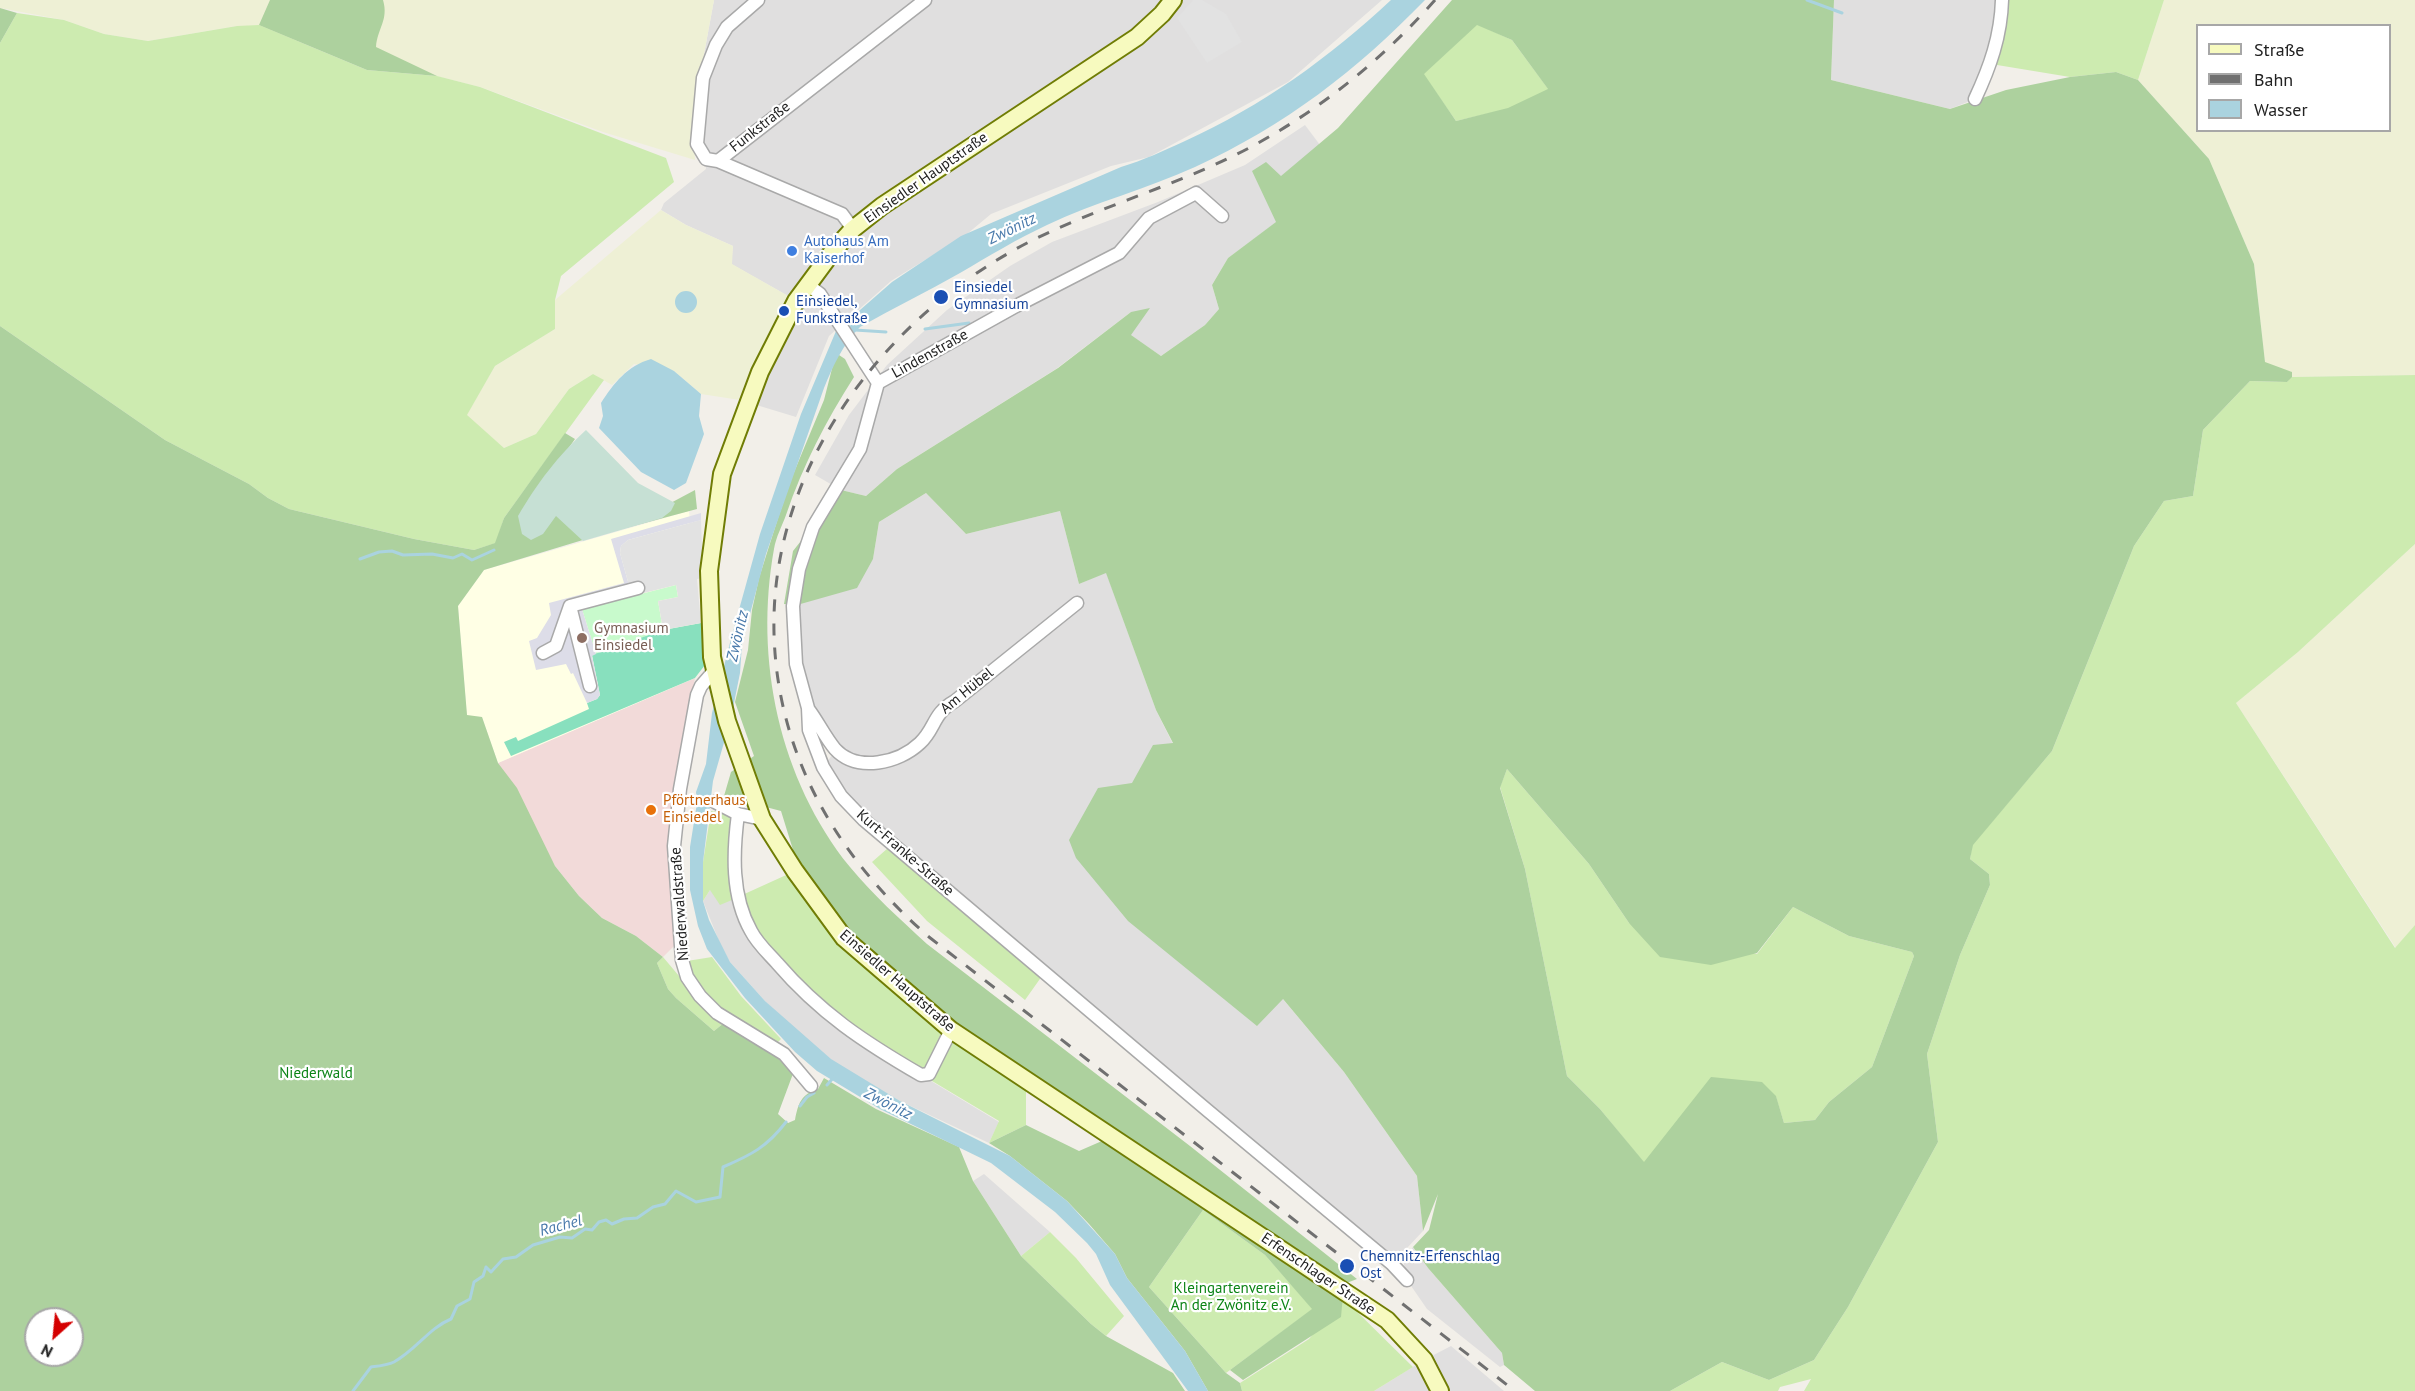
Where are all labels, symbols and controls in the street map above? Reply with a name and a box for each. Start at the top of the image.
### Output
legend [2196,24,2391,132]
text: Straße [2254,38,2305,61]
text: Bahn [2254,68,2293,91]
street label: Funkstraße [726,98,794,156]
text: Wasser [2254,98,2308,121]
street label: Einsiedler Hauptstraße [861,129,991,227]
water label: Zwönitz [985,209,1039,249]
place label: Autohaus Am Kaiserhof [804,233,889,268]
marker: Autohaus Am Kaiserhof [785,244,799,258]
place label: Einsiedel Gymnasium [954,279,1029,314]
marker: Einsiedel Gymnasium [932,288,950,306]
place label: Einsiedel, Funkstraße [796,293,868,328]
marker: Einsiedel, Funkstraße [777,304,791,318]
street label: Lindenstraße [889,326,971,382]
water label: Zwönitz [723,609,753,663]
place label: Gymnasium Einsiedel [594,620,669,655]
marker: Gymnasium Einsiedel [575,631,589,645]
street label: Am Hübel [937,664,997,718]
place label: Pförtnerhaus Einsiedel [663,792,746,827]
marker: Pförtnerhaus Einsiedel [644,803,658,817]
street label: Kurt-Franke-Straße [853,806,957,900]
street label: Niederwaldstraße [667,847,693,961]
street label: Einsiedler Hauptstraße [836,926,958,1036]
park label: Niederwald [279,1065,353,1083]
water label: Zwönitz [861,1084,915,1124]
water label: Rachel [538,1211,584,1241]
street label: Erfenschlager Straße [1258,1229,1378,1319]
place label: Chemnitz-Erfenschlag Ost [1360,1248,1500,1283]
marker: Chemnitz-Erfenschlag Ost [1338,1257,1356,1275]
park label: Kleingartenverein An der Zwönitz e.V. [1171,1280,1291,1315]
north arrow [24,1307,84,1367]
text: N [38,1340,56,1363]

